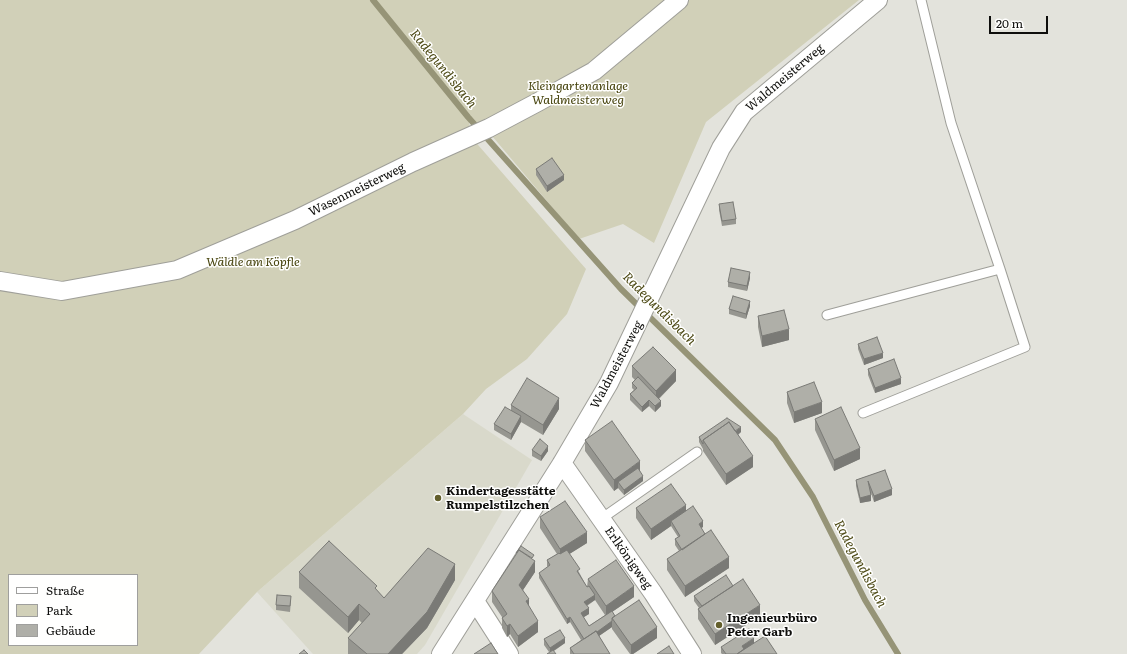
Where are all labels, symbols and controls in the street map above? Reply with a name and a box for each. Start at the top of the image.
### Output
scale bar [991,8,1050,34]
text: 20 m [996,14,1023,32]
water label: Radegundisbach [406,26,480,112]
street label: Waldmeisterweg [743,41,827,115]
park label: Kleingartenanlage Waldmeisterweg [528,79,628,107]
street label: Wasenmeisterweg [306,160,408,220]
park label: Wäldle am Köpfle [206,255,300,269]
water label: Radegundisbach [619,269,699,349]
street label: Waldmeisterweg [588,319,646,411]
place label: Kindertagesstätte Rumpelstilzchen [446,484,556,512]
marker: Kindertagesstätte Rumpelstilzchen [433,493,443,503]
water label: Radegundisbach [830,518,890,610]
street label: Erlkönigweg [601,524,655,592]
legend [8,574,138,646]
text: Straße [46,581,84,599]
text: Park [46,601,72,619]
place label: Ingenieurbüro Peter Garb [727,611,817,639]
marker: Ingenieurbüro Peter Garb [714,620,724,630]
text: Gebäude [46,621,95,639]

